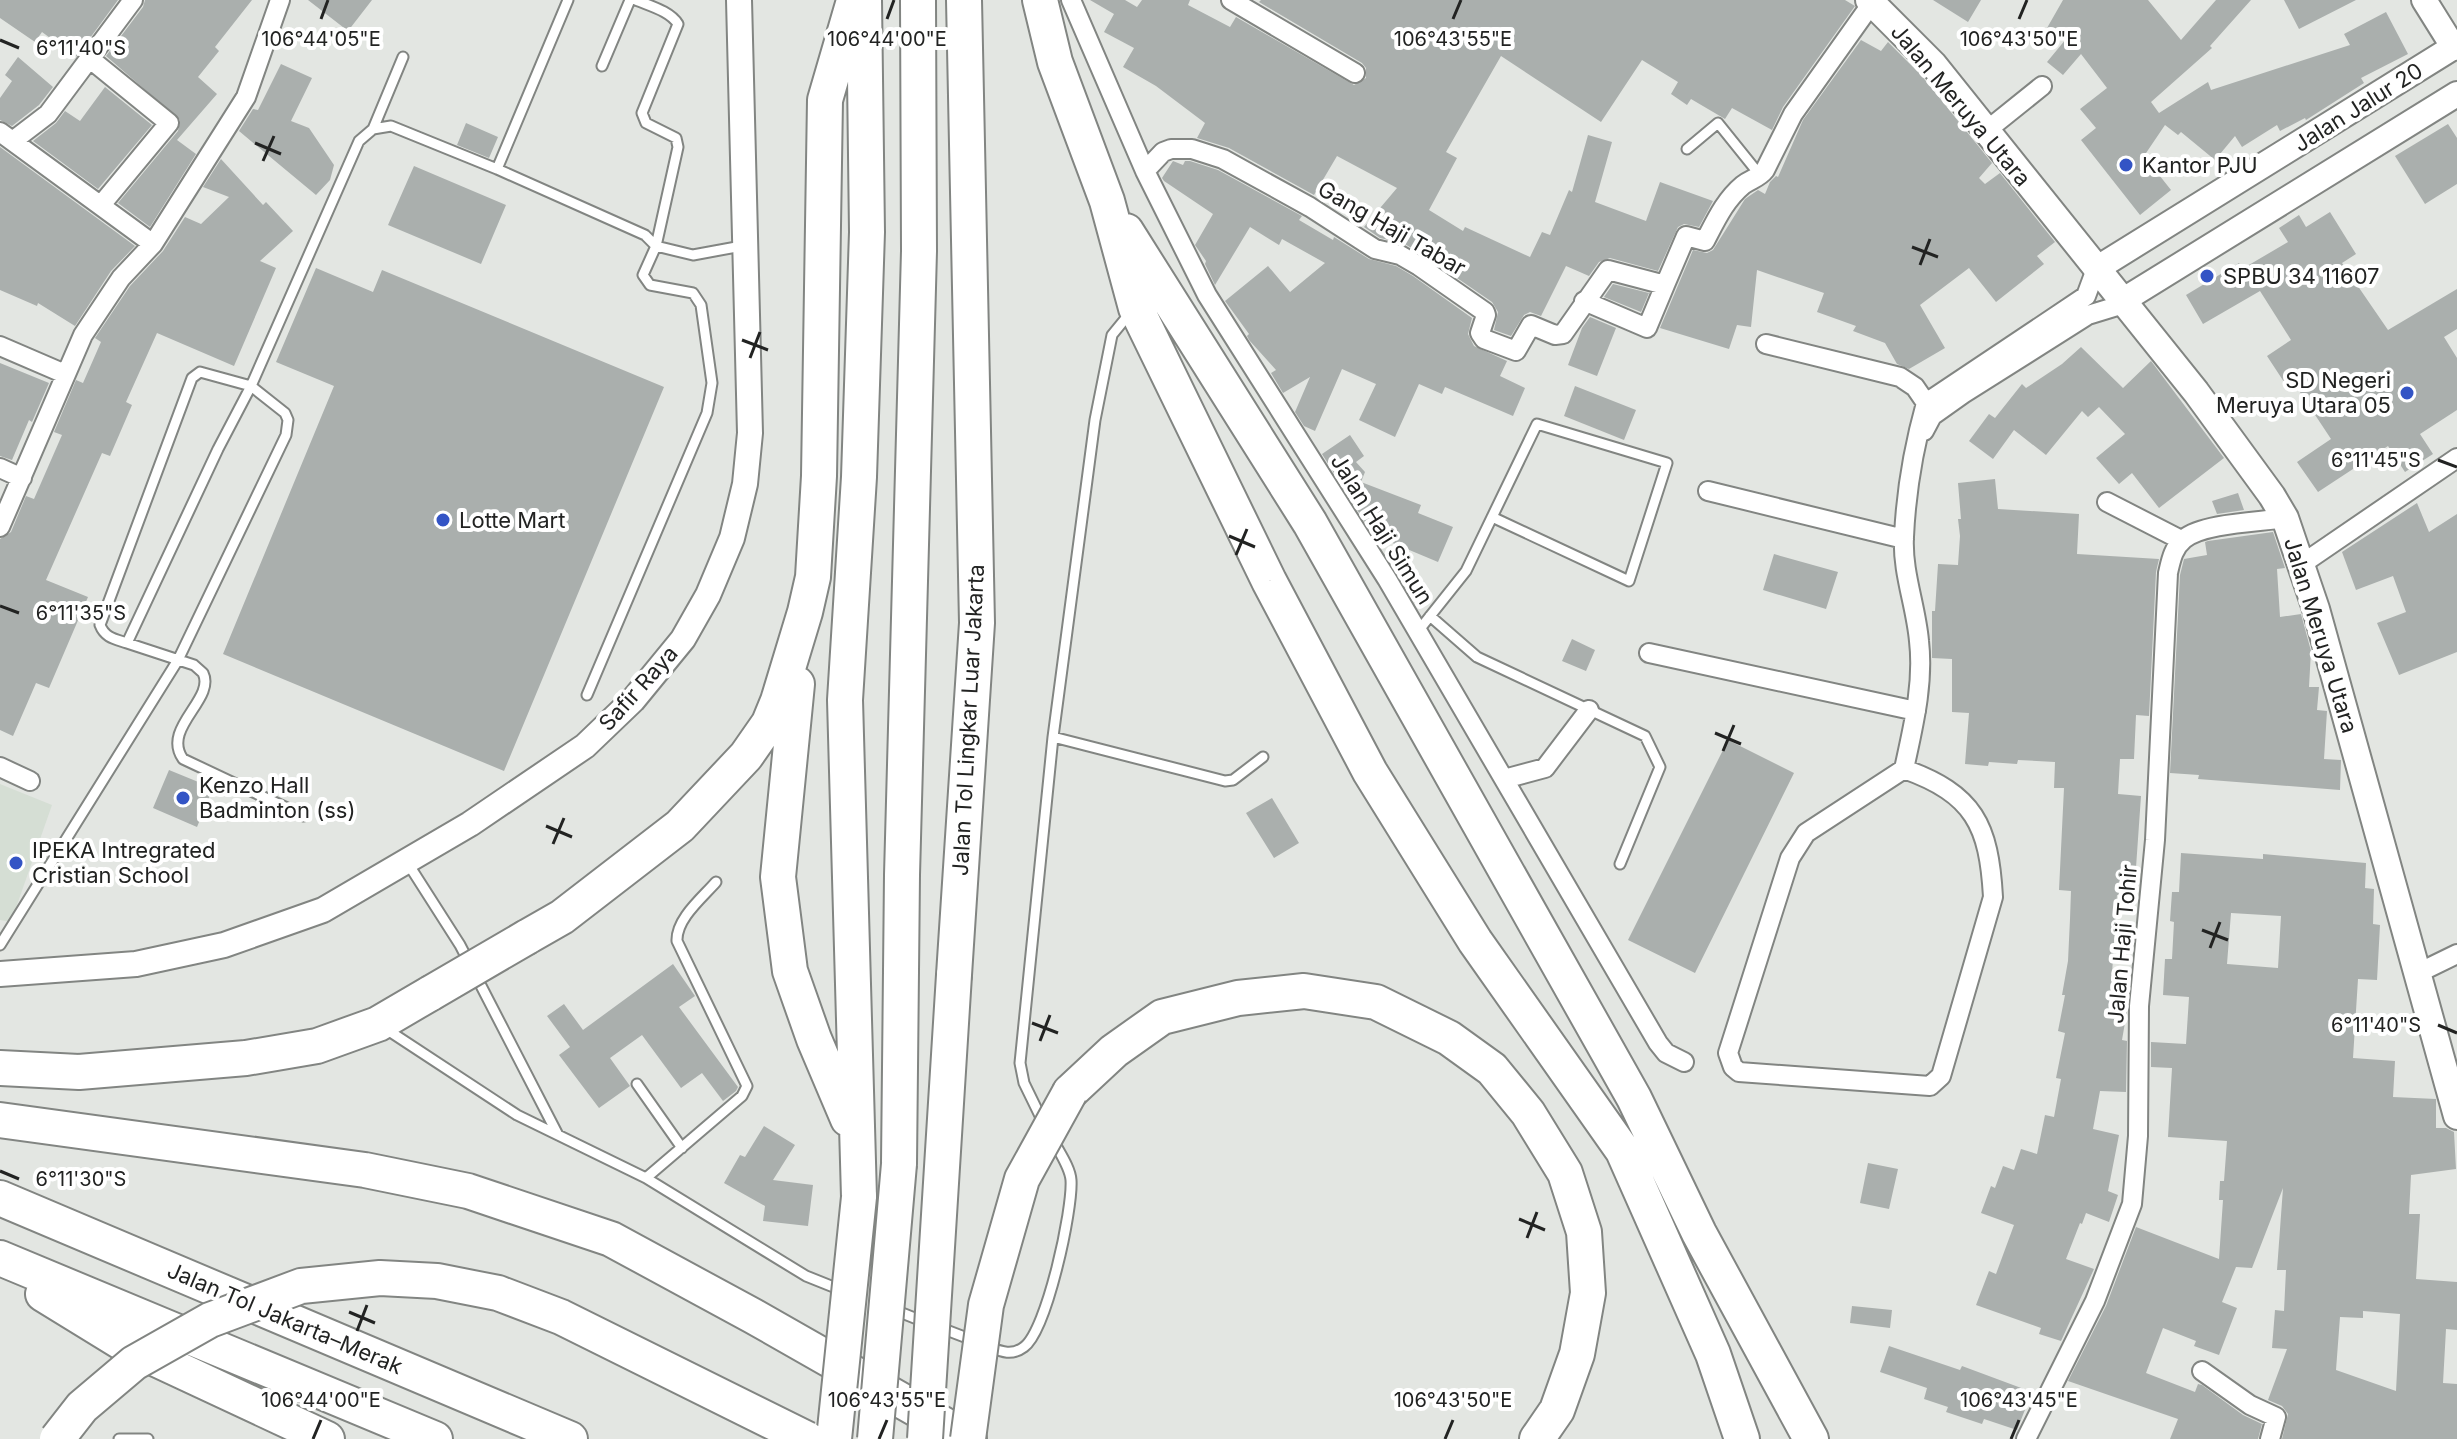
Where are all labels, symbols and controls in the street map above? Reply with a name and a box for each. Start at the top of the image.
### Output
street label: Jalan Meruya Utara [1886,19,2036,191]
text: 106°44'05"E [261,27,381,51]
text: 106°44'00"E [827,27,947,51]
text: 106°43'55"E [1394,27,1512,51]
text: 106°43'50"E [1960,27,2078,51]
text: 6°11'40"S [36,36,126,60]
street label: Jalan Jalur 20 [2289,57,2427,157]
place label: Kantor PJU [2142,152,2258,178]
marker: Kantor PJU [2117,156,2135,174]
street label: Gang Haji Tabar [1314,175,1470,281]
place label: SPBU 34 11607 [2223,263,2380,289]
marker: SPBU 34 11607 [2198,267,2216,285]
place label: SD Negeri Meruya Utara 05 [2216,367,2391,418]
marker: SD Negeri Meruya Utara 05 [2398,384,2416,402]
text: 6°11'45"S [2331,448,2421,472]
street label: Jalan Haji Simun [1325,449,1439,609]
place label: Lotte Mart [459,507,565,533]
marker: Lotte Mart [434,511,452,529]
street label: Jalan Meruya Utara [2279,534,2363,736]
street label: Jalan Tol Lingkar Luar Jakarta [947,564,989,876]
text: 6°11'35"S [36,601,126,625]
street label: Safir Raya [593,640,683,736]
place label: Kenzo Hall Badminton (ss) [199,772,355,823]
marker: Kenzo Hall Badminton (ss) [174,789,192,807]
place label: IPEKA Intregrated Cristian School [32,837,216,888]
marker: IPEKA Intregrated Cristian School [7,854,25,872]
street label: Jalan Haji Tohir [2102,863,2142,1025]
text: 6°11'40"S [2331,1013,2421,1037]
text: 6°11'30"S [36,1167,126,1191]
street label: Jalan Tol Jakarta–Merak [163,1257,407,1379]
text: 106°44'00"E [261,1388,381,1412]
text: 106°43'55"E [828,1388,946,1412]
text: 106°43'50"E [1394,1388,1512,1412]
text: 106°43'45"E [1960,1388,2078,1412]

